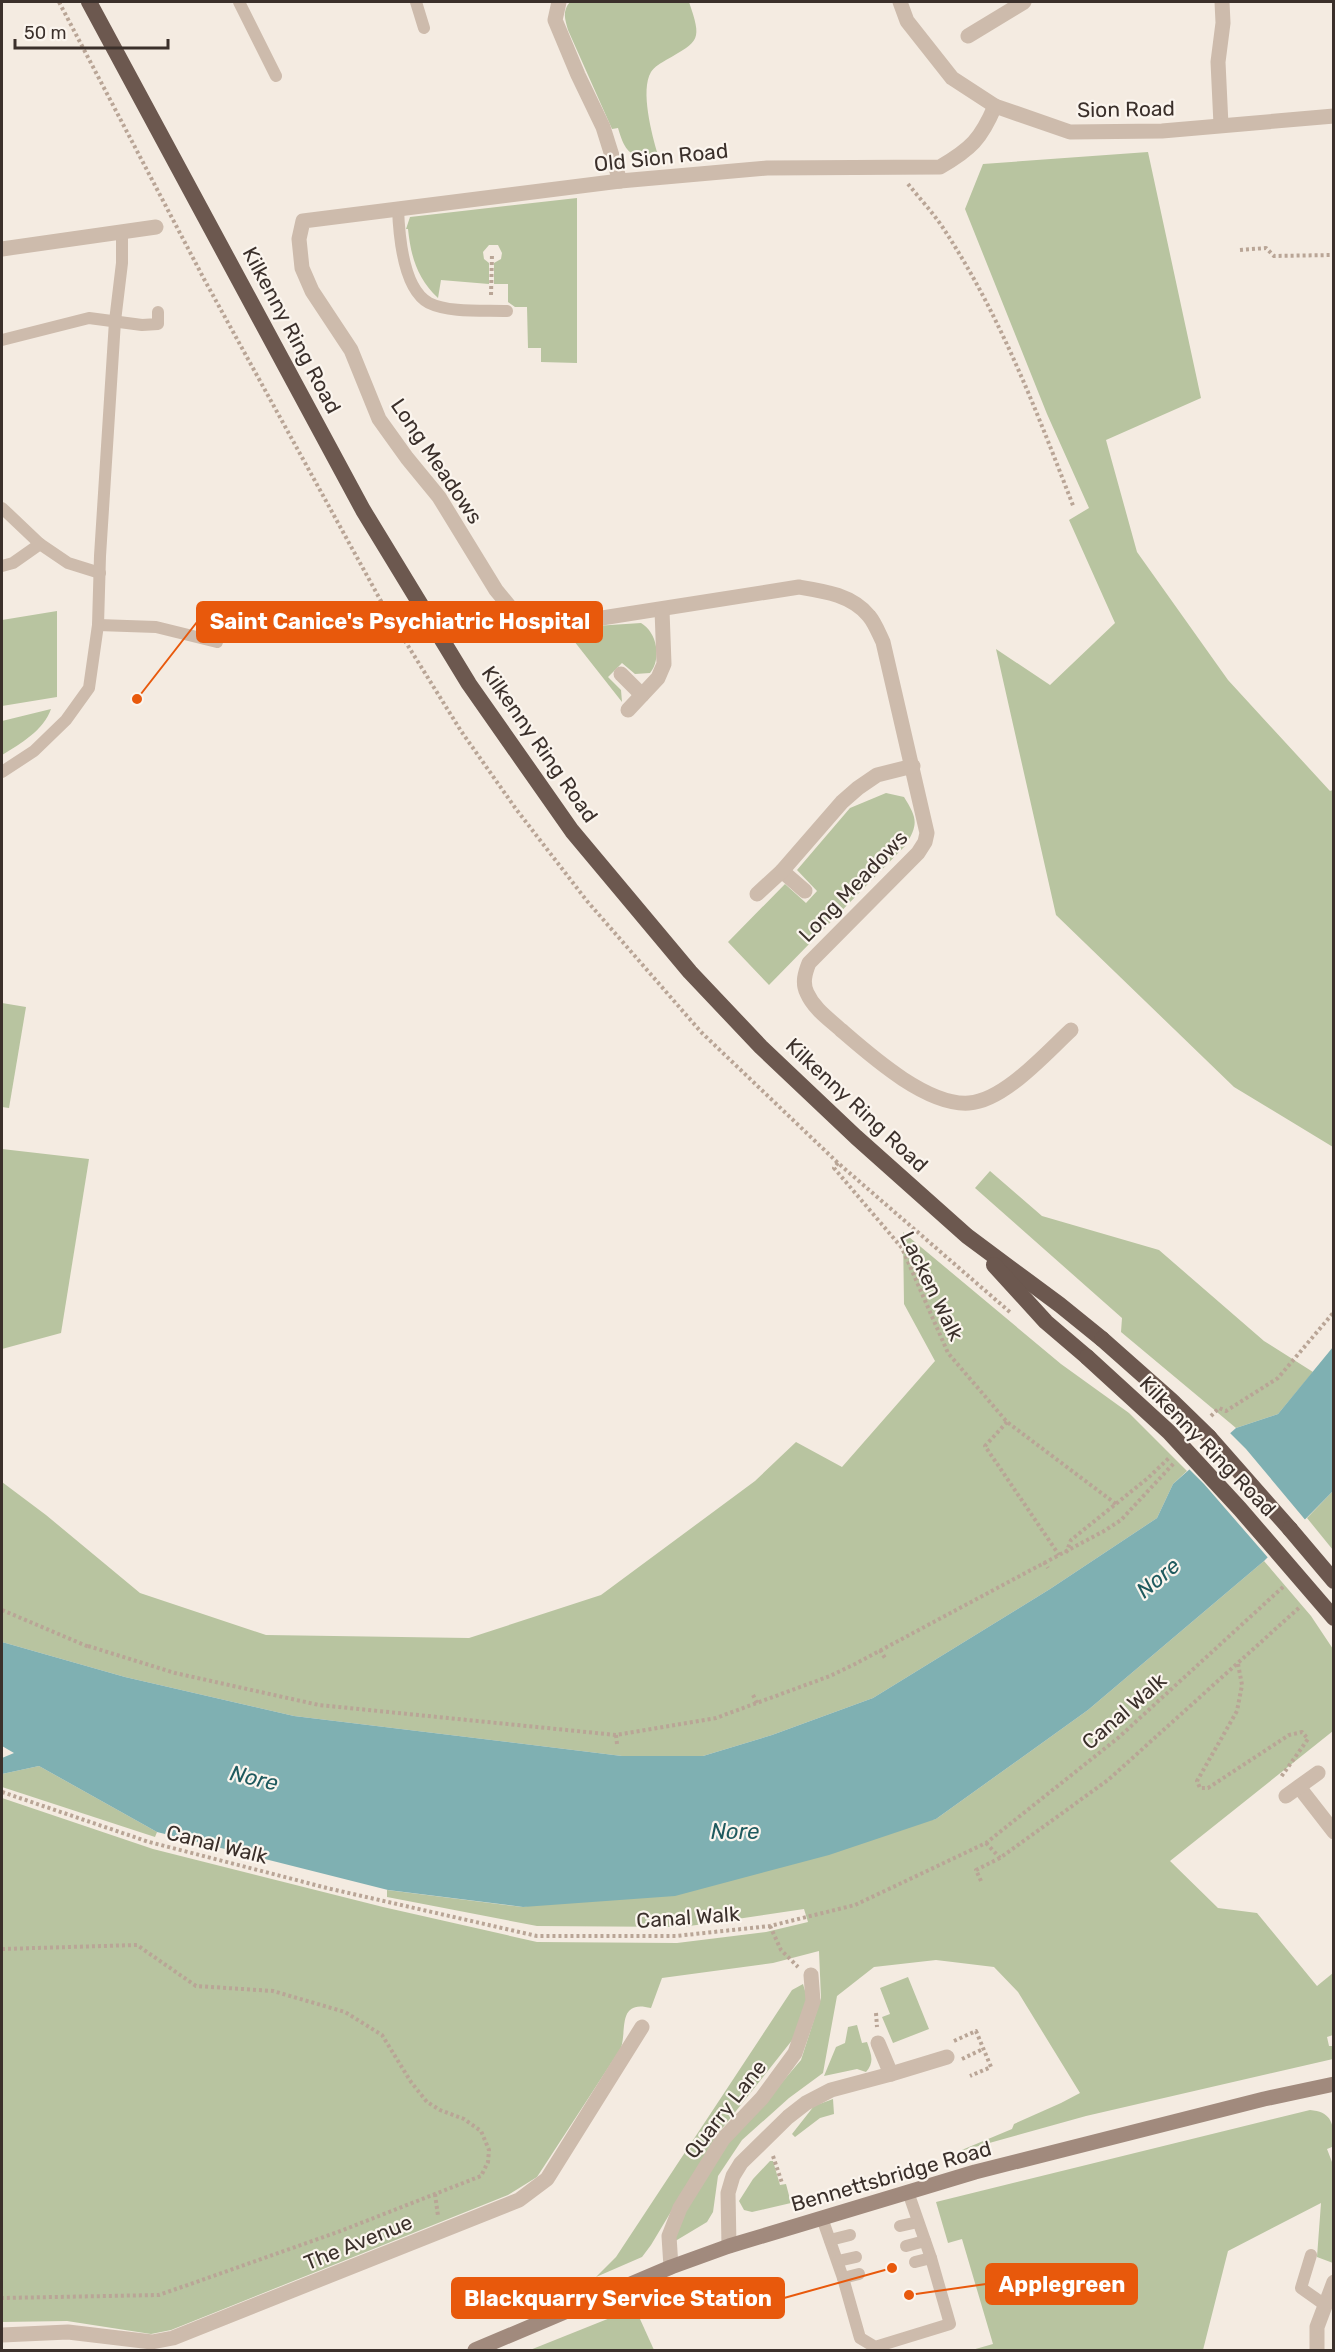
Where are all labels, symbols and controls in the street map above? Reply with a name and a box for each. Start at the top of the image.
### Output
scale bar [15,12,168,50]
text: 50 m [24,22,67,44]
street label: Sion Road [1077,96,1175,122]
street label: Old Sion Road [593,138,729,176]
street label: Kilkenny Ring Road [237,242,347,418]
street label: Long Meadows [386,394,488,528]
callout: Saint Canice's Psychiatric Hospital [197,602,602,642]
text: Saint Canice's Psychiatric Hospital [210,608,590,635]
street label: Kilkenny Ring Road [477,661,603,827]
street label: Long Meadows [793,825,913,947]
street label: Kilkenny Ring Road [781,1033,933,1177]
street label: Lacken Walk [895,1227,969,1345]
street label: Kilkenny Ring Road [1135,1371,1281,1521]
water label: Nore [1131,1552,1185,1604]
street label: Canal Walk [1077,1667,1171,1754]
water label: Nore [227,1759,281,1797]
water label: Nore [711,1818,759,1845]
street label: Canal Walk [164,1819,270,1869]
street label: Canal Walk [635,1901,741,1933]
street label: Quarry Lane [679,2055,771,2163]
street label: Bennettsbridge Road [788,2135,994,2217]
street label: The Avenue [300,2209,416,2275]
callout: Applegreen [986,2264,1137,2304]
text: Applegreen [999,2271,1126,2298]
callout: Blackquarry Service Station [452,2278,784,2318]
text: Blackquarry Service Station [464,2285,772,2312]

